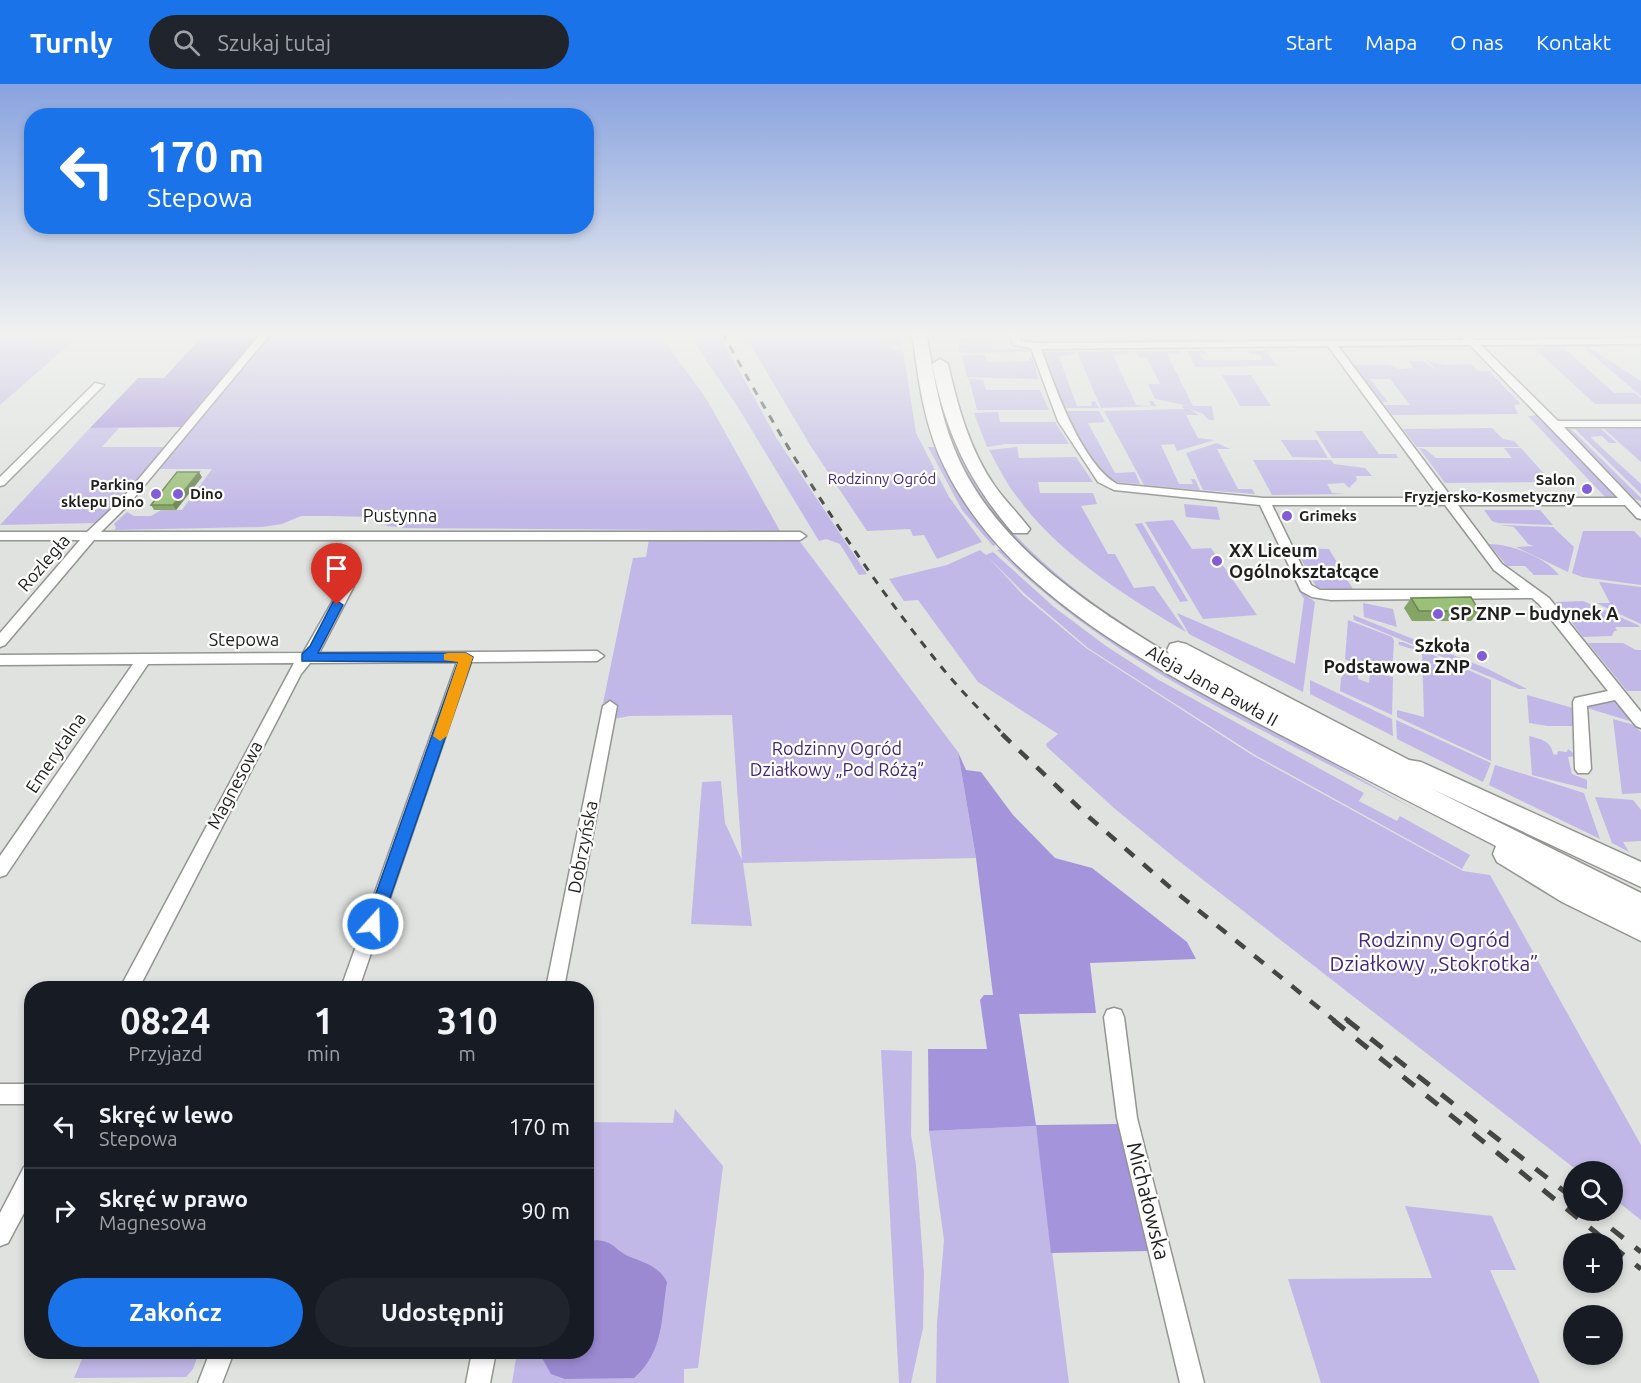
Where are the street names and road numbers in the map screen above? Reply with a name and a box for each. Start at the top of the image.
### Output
street label: Pustynna [363,505,437,525]
street label: Rozległa [13,530,73,595]
street label: Stepowa [209,629,279,649]
street label: Aleja Jana Pawła II [1143,641,1282,730]
street label: Emerytalna [21,709,89,796]
street label: Magnesowa [203,737,266,832]
street label: Dobrzyńska [563,799,601,895]
street label: Michałowska [1123,1139,1175,1262]

